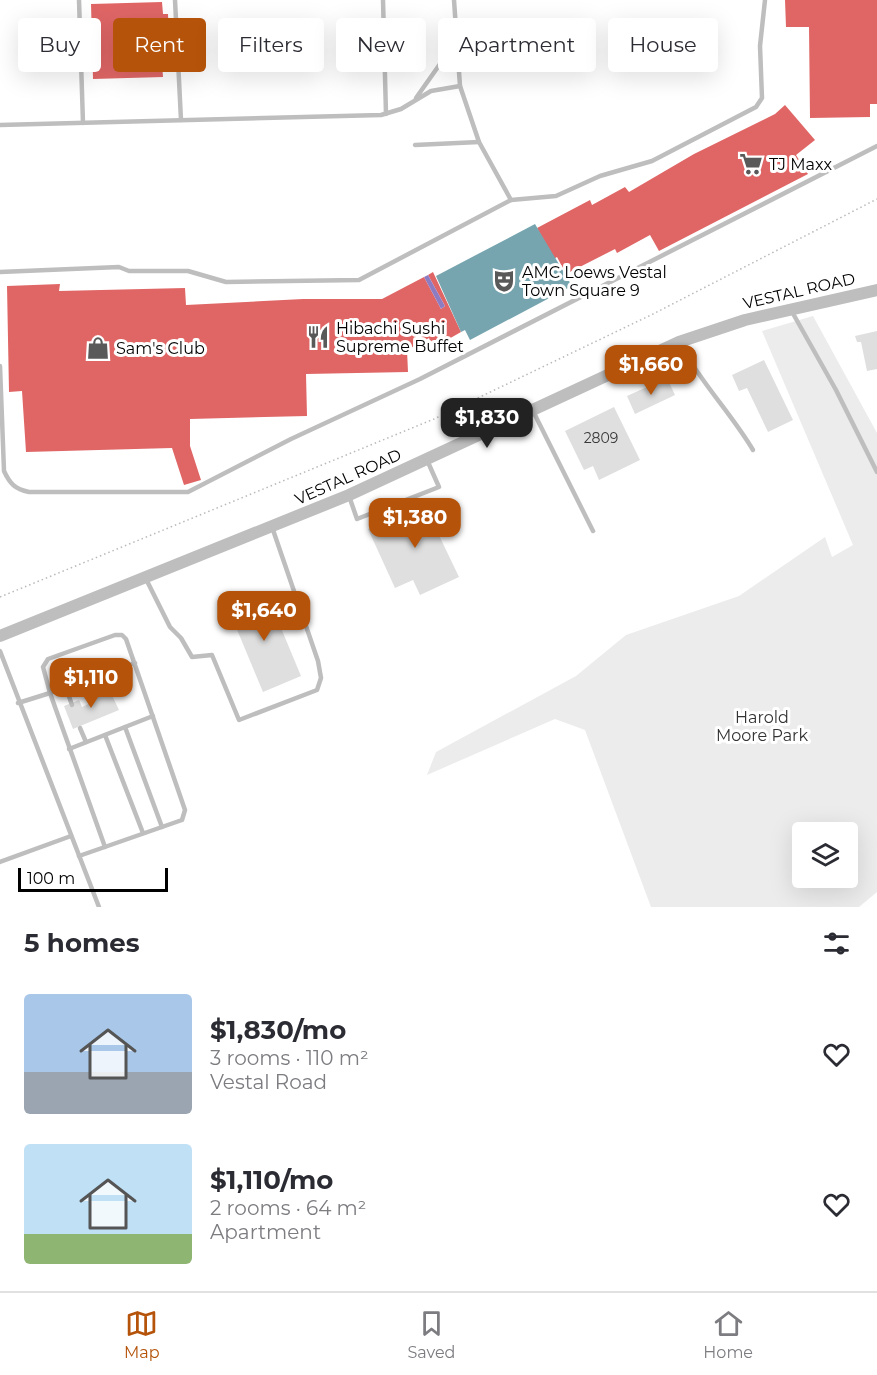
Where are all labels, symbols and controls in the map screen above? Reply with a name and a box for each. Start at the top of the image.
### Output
chip: Buy [18,18,101,72]
chip: Rent [113,18,206,72]
chip: Filters [218,18,324,72]
chip: New [336,18,426,72]
chip: Apartment [438,18,596,72]
chip: House [608,18,718,72]
supermarket icon: TJ Maxx [738,151,764,177]
place label: TJ Maxx [769,155,832,174]
place label: AMC Loews Vestal Town Square 9 [522,263,667,300]
theatre icon: AMC Loews Vestal Town Square 9 [491,268,517,294]
street label: VESTAL ROAD [741,269,857,313]
place label: Hibachi Sushi Supreme Buffet [336,319,464,356]
restaurant icon: Hibachi Sushi Supreme Buffet [305,324,331,350]
shop icon: Sam's Club [85,335,111,361]
place label: Sam's Club [116,339,205,358]
pin: $1,660 [602,345,700,396]
text: $1,660 [619,352,683,376]
pin: $1,830 [438,398,536,449]
text: $1,830 [455,405,519,429]
house number: 2809 [584,429,618,447]
street label: VESTAL ROAD [292,445,404,509]
pin: $1,380 [366,498,464,549]
text: $1,380 [383,505,447,529]
pin: $1,640 [215,591,313,642]
text: $1,640 [231,598,297,622]
pin: $1,110 [42,658,140,709]
text: $1,110 [64,665,118,689]
park label: Harold Moore Park [716,708,808,745]
map controls [792,822,858,888]
button: layers [792,822,858,888]
scale bar [18,865,168,892]
text: 100 m [27,869,75,888]
text: 5 homes [24,927,140,959]
icon: filters [820,927,853,960]
text: $1,830/mo [210,1014,346,1046]
icon: home [72,1018,144,1090]
icon: heart [820,1038,853,1071]
text: 3 rooms · 110 m² [210,1046,369,1070]
text: Vestal Road [210,1070,327,1094]
text: $1,110/mo [210,1164,333,1196]
icon: home [72,1168,144,1240]
icon: heart [820,1188,853,1221]
text: 2 rooms · 64 m² [210,1196,366,1220]
text: Apartment [210,1220,321,1244]
tab: Map [124,1307,160,1362]
tab: Saved [407,1307,455,1362]
tab: Home [703,1307,753,1362]

